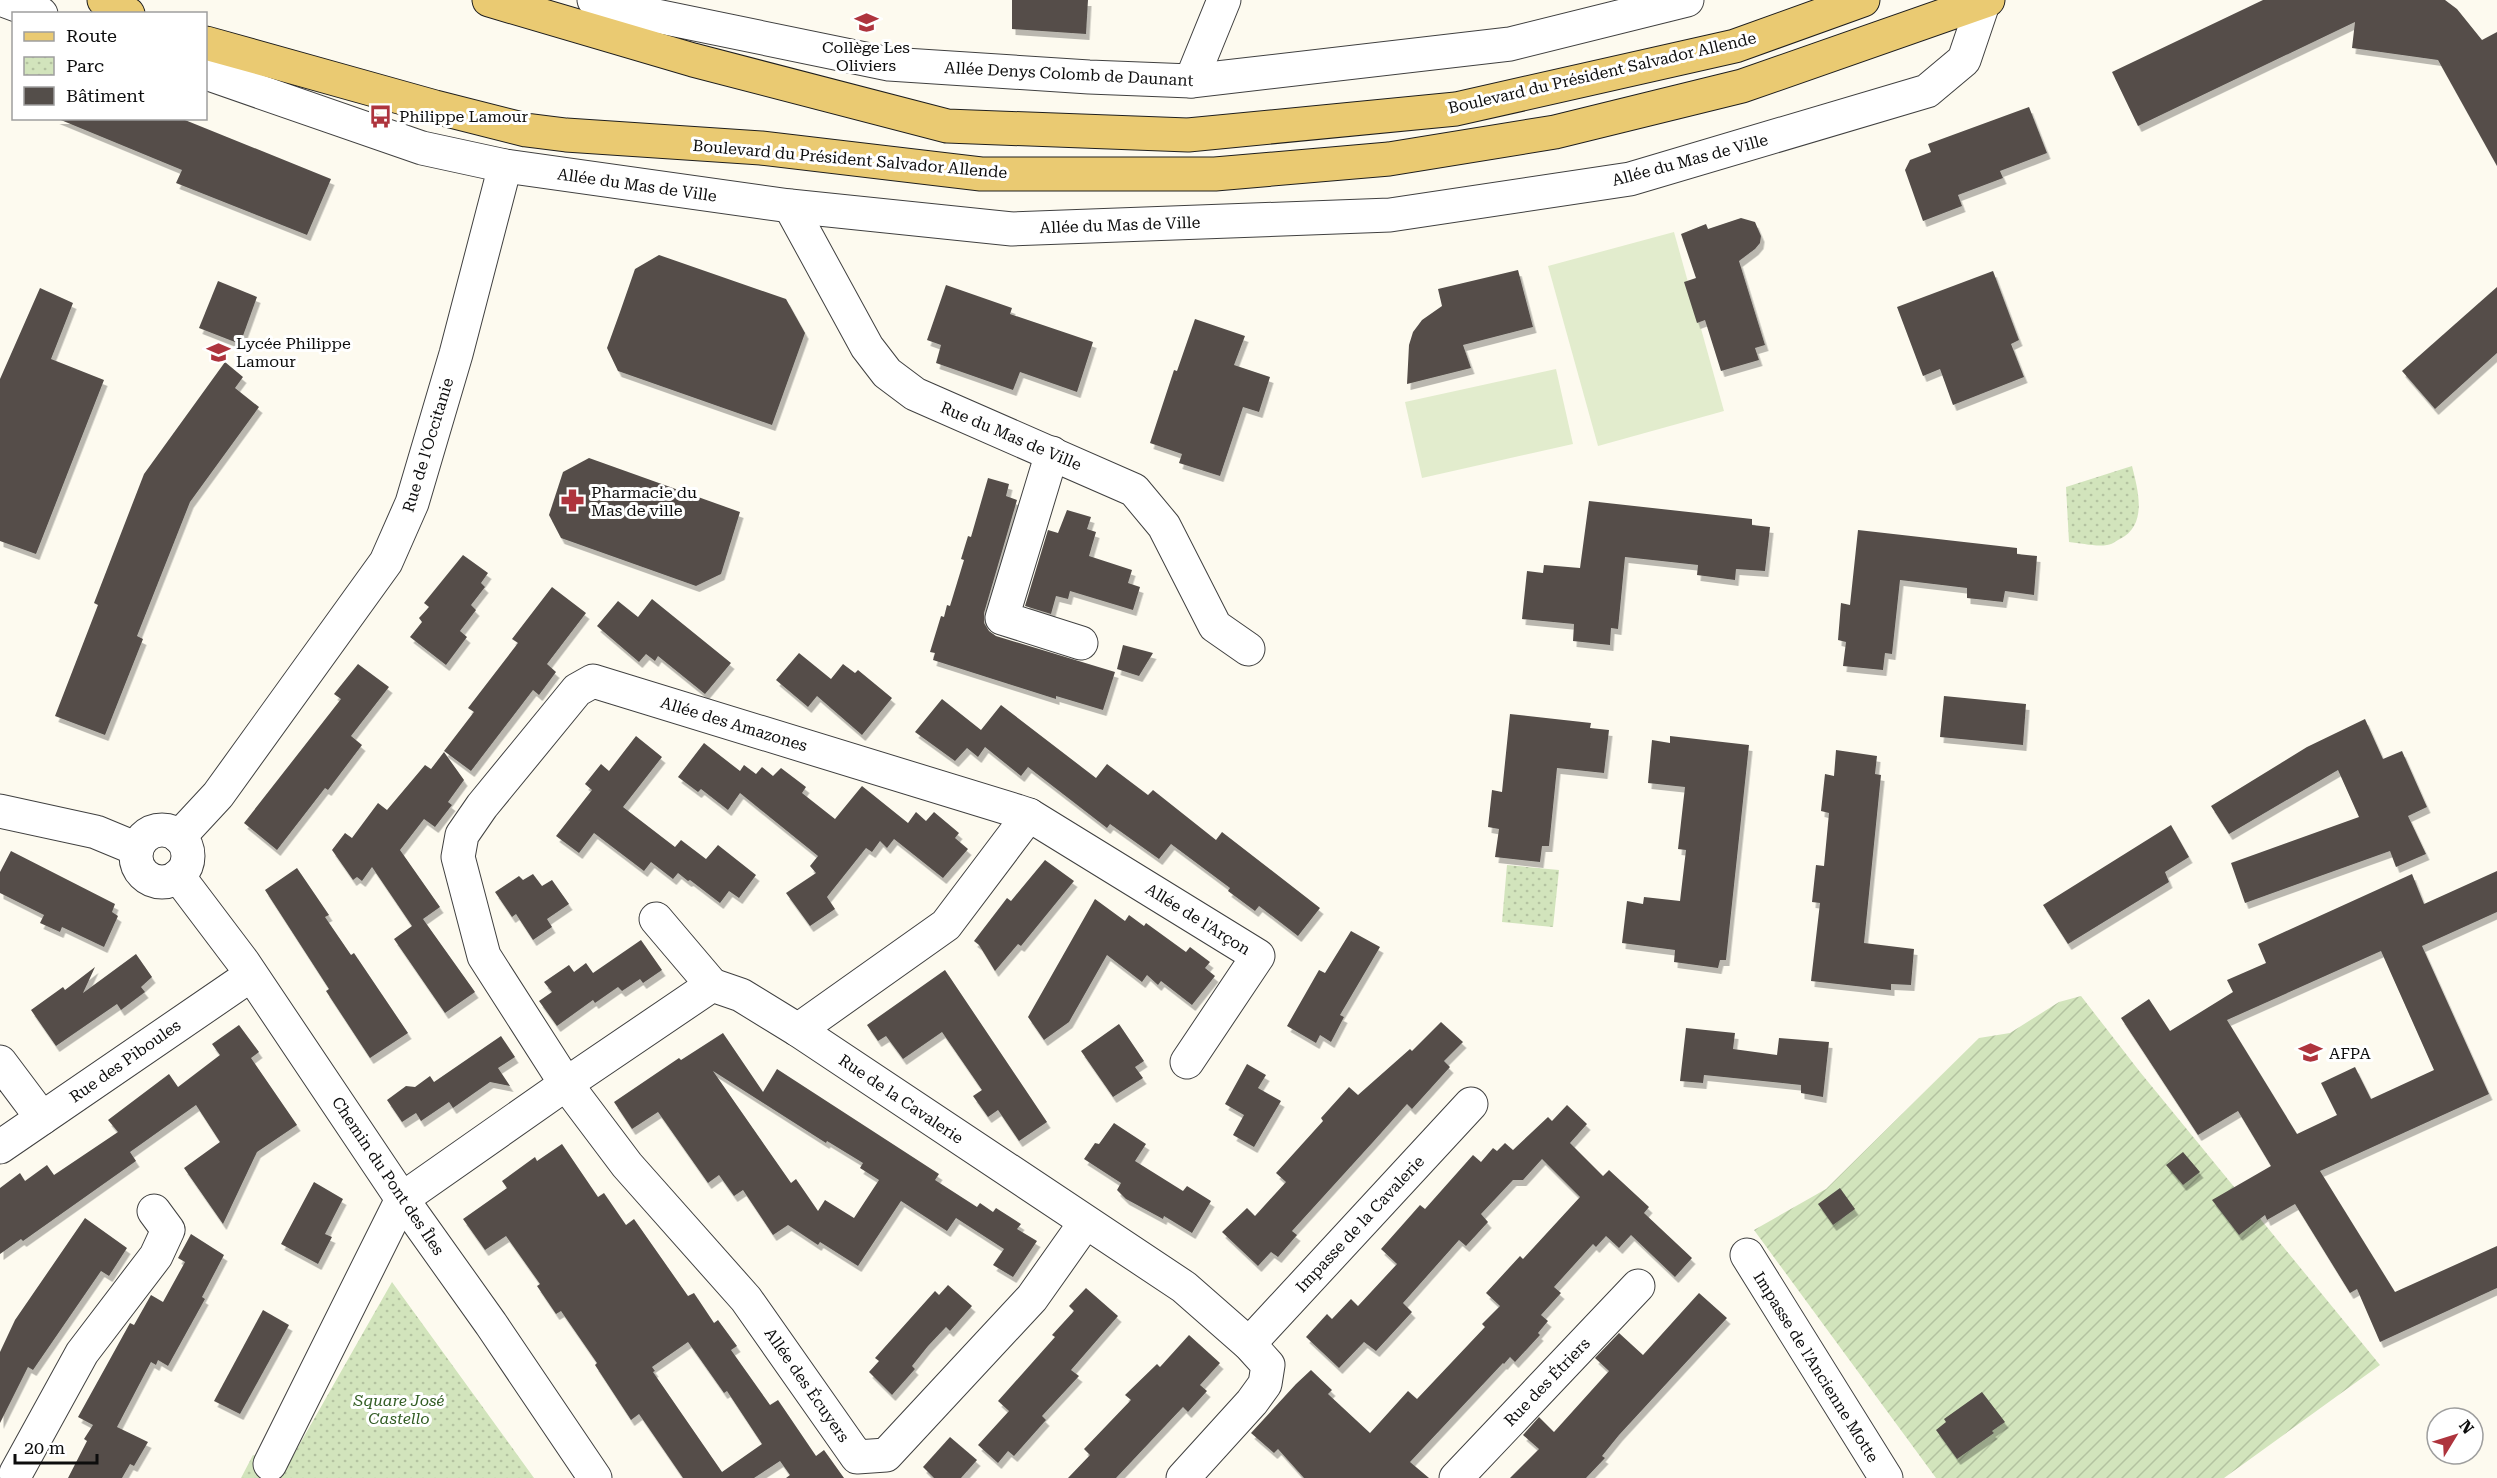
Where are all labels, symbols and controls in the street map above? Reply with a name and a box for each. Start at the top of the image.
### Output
school or university icon: Collège Les Oliviers [853,9,879,35]
legend [12,12,207,120]
text: Route [66,25,117,46]
street label: Boulevard du Président Salvador Allende [1446,28,1758,118]
place label: Collège Les Oliviers [822,38,910,75]
text: Parc [66,55,104,76]
street label: Allée Denys Colomb de Daunant [944,58,1194,90]
text: Bâtiment [66,85,145,106]
bus stop icon: Philippe Lamour [368,103,394,129]
place label: Philippe Lamour [399,107,529,126]
street label: Allée du Mas de Ville [1610,130,1770,190]
street label: Boulevard du Président Salvador Allende [692,136,1008,182]
street label: Allée du Mas de Ville [556,164,718,206]
street label: Allée du Mas de Ville [1039,213,1201,237]
place label: Lycée Philippe Lamour [236,334,351,371]
school or university icon: Lycée Philippe Lamour [205,339,231,365]
street label: Rue de l'Occitanie [399,375,458,514]
street label: Rue du Mas de Ville [938,398,1085,474]
place label: Pharmacie du Mas de ville [591,483,697,520]
pharmacy icon: Pharmacie du Mas de ville [560,488,586,514]
street label: Allée des Amazones [658,693,810,755]
street label: Allée de l'Arçon [1142,879,1254,959]
street label: Rue des Piboules [66,1015,185,1106]
school or university icon: AFPA [2298,1040,2324,1066]
place label: AFPA [2329,1044,2371,1063]
street label: Rue de la Cavalerie [835,1050,967,1148]
street label: Chemin du Pont des Îles [328,1093,448,1259]
street label: Impasse de la Cavalerie [1292,1152,1428,1296]
street label: Impasse de l'Ancienne Motte [1749,1268,1883,1466]
street label: Allée des Écuyers [760,1324,854,1446]
street label: Rue des Étriers [1500,1334,1594,1430]
park label: Square José Castello [353,1391,444,1428]
north arrow [2425,1406,2485,1466]
text: N [2455,1416,2478,1438]
scale bar [15,1427,98,1465]
text: 20 m [24,1437,65,1458]

